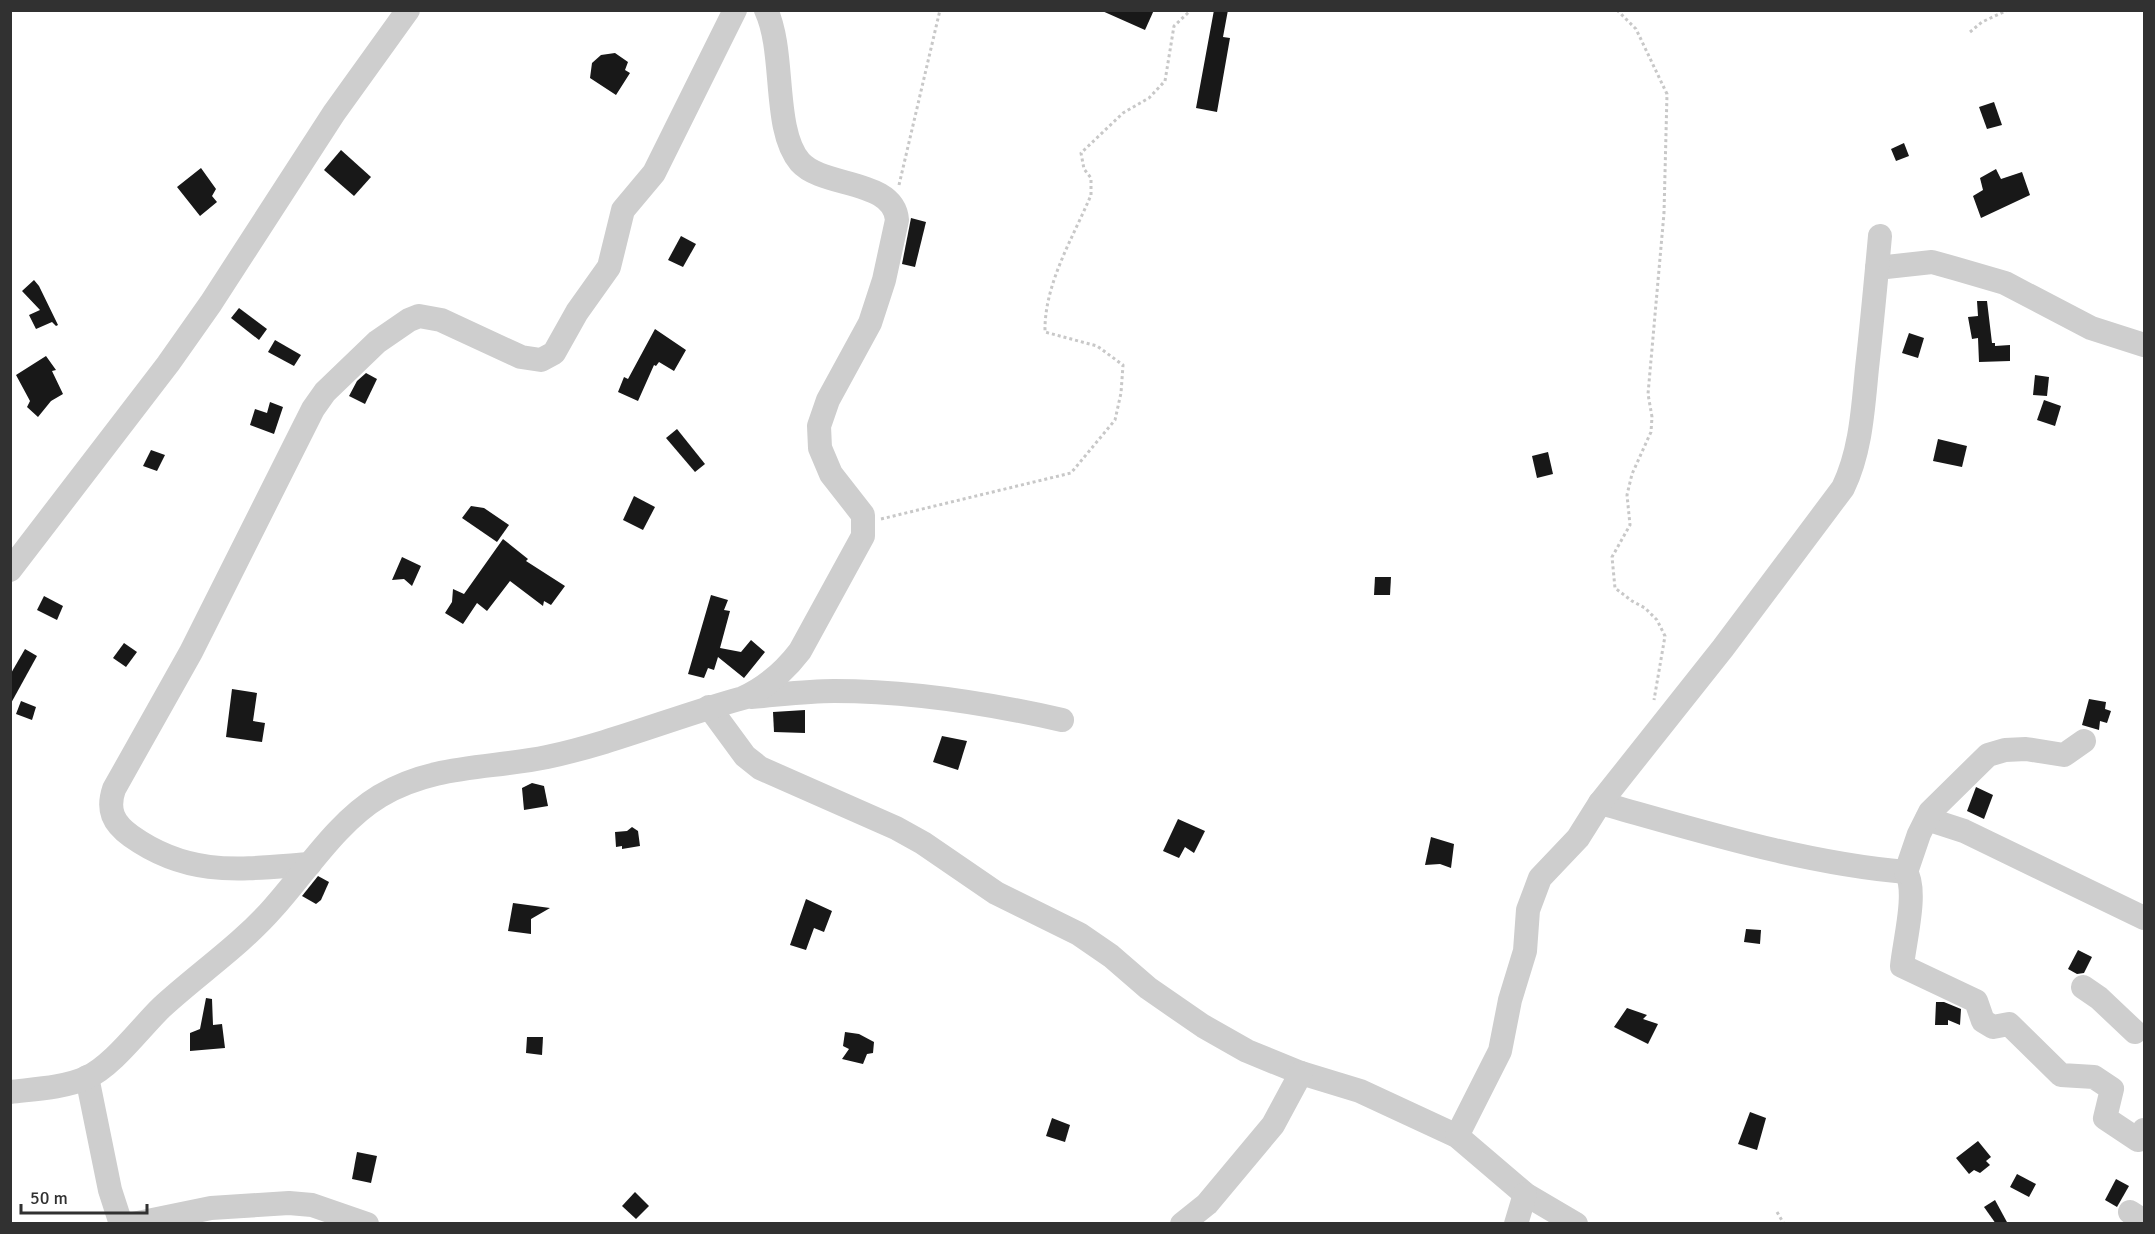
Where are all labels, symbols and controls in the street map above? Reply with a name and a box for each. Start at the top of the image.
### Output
scale bar [21,1177,147,1215]
text: 50 m [30,1187,68,1209]

